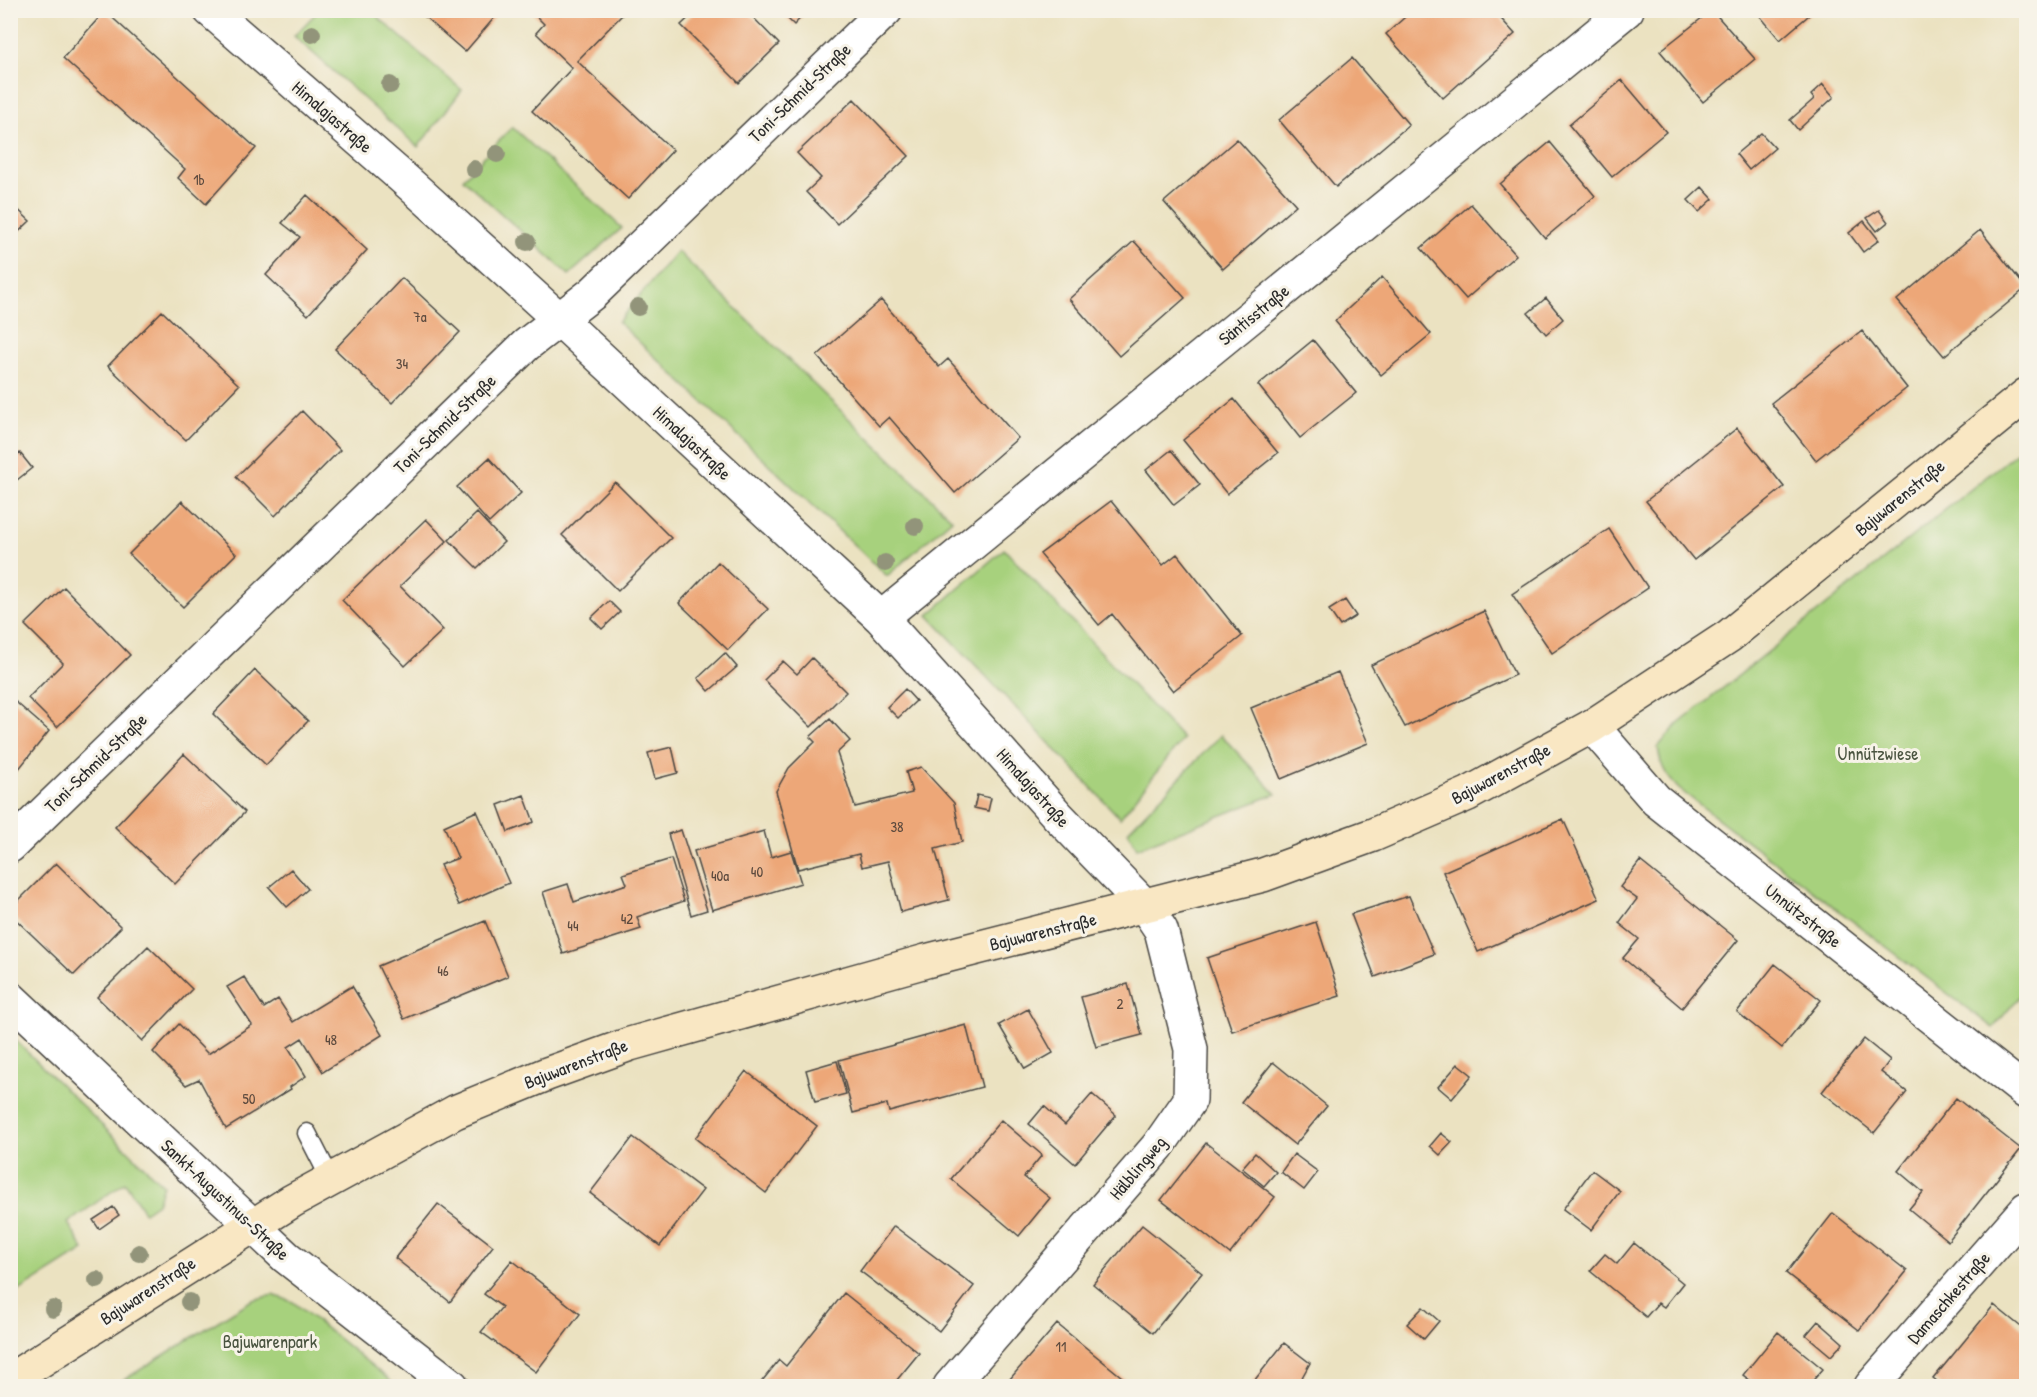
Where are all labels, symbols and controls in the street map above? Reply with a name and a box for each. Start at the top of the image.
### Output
street label: Toni-Schmid-Straße [743,37,856,148]
street label: Himalajastraße [287,75,378,158]
house number: 1b [193,169,205,190]
street label: Säntisstraße [1213,278,1294,351]
house number: 7a [413,306,427,327]
house number: 34 [396,353,409,374]
street label: Toni-Schmid-Straße [388,368,501,479]
street label: Himalajastraße [648,400,737,485]
street label: Bajuwarenstraße [1849,454,1950,542]
street label: Toni-Schmid-Straße [39,707,152,818]
street label: Bajuwarenstraße [1447,737,1555,810]
park label: Unnützwiese [1838,741,1918,766]
street label: Himalajastraße [991,743,1076,833]
house number: 38 [890,816,904,837]
house number: 40 [751,861,763,882]
house number: 40a [711,865,729,886]
street label: Unnützstraße [1760,878,1847,953]
street label: Bajuwarenstraße [987,906,1099,957]
house number: 42 [621,908,633,929]
house number: 44 [567,915,579,936]
house number: 46 [437,960,449,981]
house number: 2 [1116,993,1124,1014]
house number: 48 [325,1029,337,1050]
street label: Bajuwarenstraße [520,1032,631,1095]
house number: 50 [242,1088,256,1109]
street label: Hälblingweg [1104,1130,1172,1205]
street label: Sankt-Augustinus-Straße [156,1133,295,1266]
street label: Damaschkestraße [1902,1246,1996,1349]
street label: Bajuwarenstraße [95,1250,200,1331]
park label: Bajuwarenpark [223,1329,318,1354]
house number: 11 [1056,1336,1066,1357]

